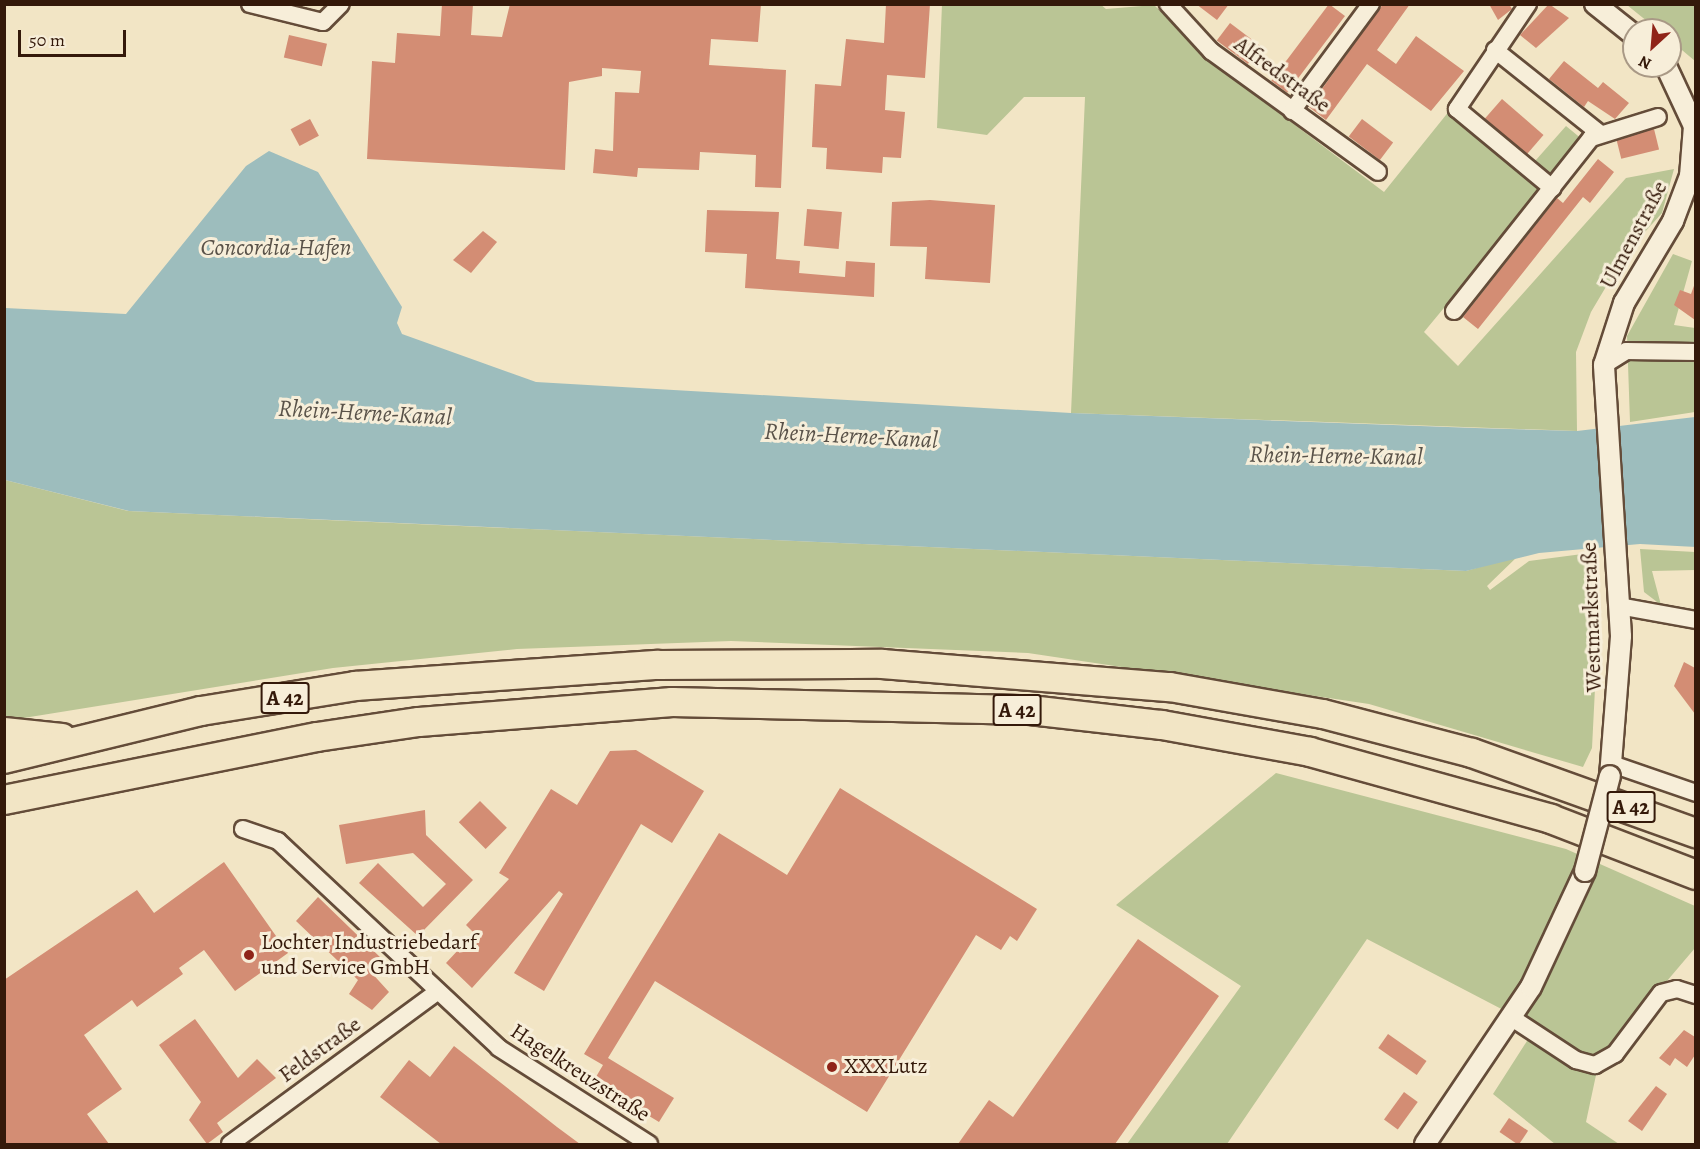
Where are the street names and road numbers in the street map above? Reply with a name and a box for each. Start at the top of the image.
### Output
street label: Alfredstraße [1229,31,1335,119]
street label: Ulmenstraße [1595,177,1673,293]
street label: Westmarkstraße [1576,542,1608,692]
road number: A 42 [260,680,310,716]
road number: A 42 [992,692,1042,728]
road number: A 42 [1606,789,1656,825]
street label: Feldstraße [274,1011,366,1089]
street label: Hagelkreuzstraße [505,1018,655,1128]

